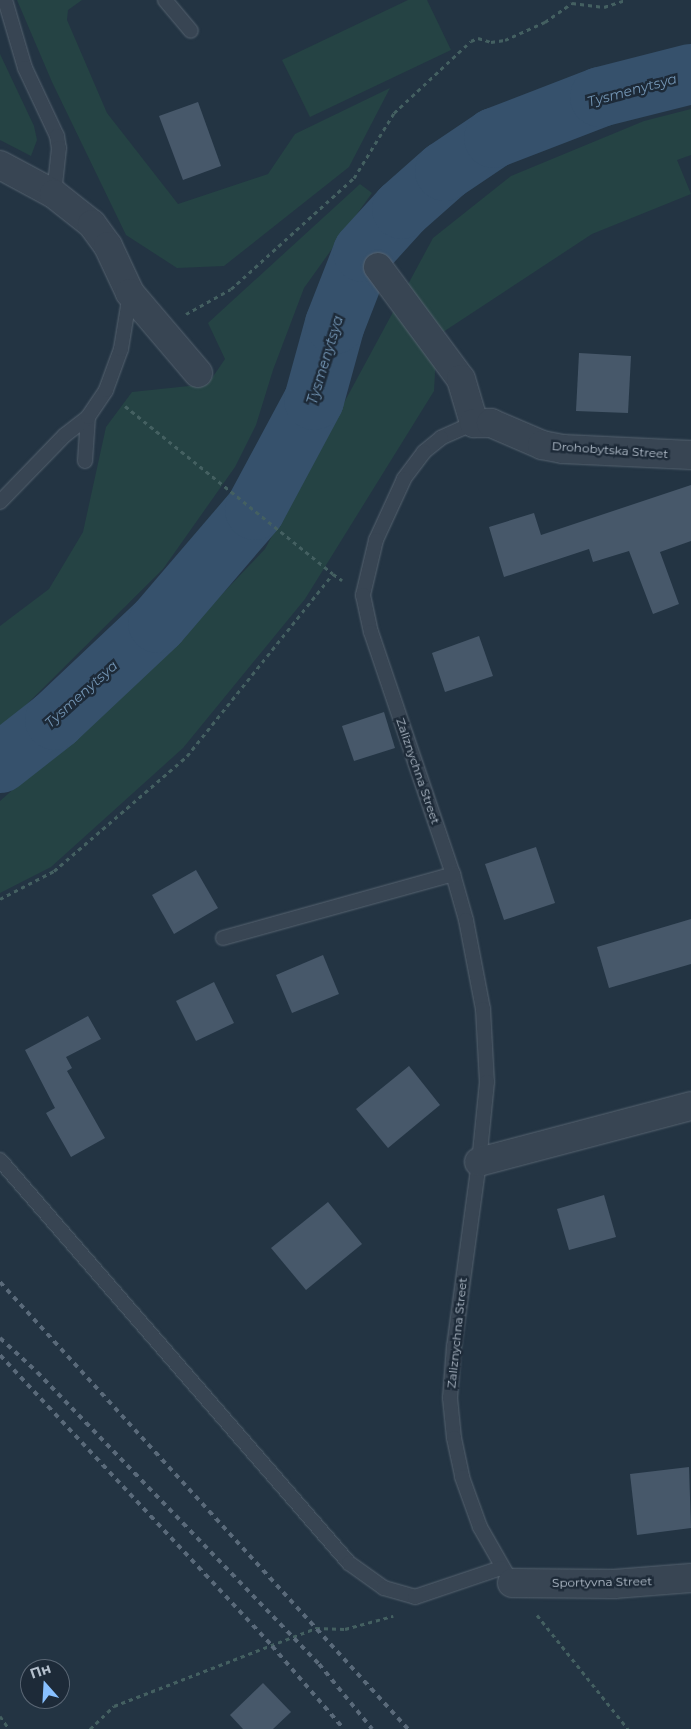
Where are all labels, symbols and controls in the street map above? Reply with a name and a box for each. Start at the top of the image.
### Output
water label: Tysmenytsya [585,70,679,110]
water label: Tysmenytsya [304,314,346,406]
street label: Drohobytska Street [551,439,669,461]
water label: Tysmenytsya [41,657,121,731]
street label: Zaliznychna Street [393,716,443,826]
street label: Zaliznychna Street [444,1277,470,1389]
street label: Sportyvna Street [552,1574,652,1590]
north arrow [20,1659,70,1709]
text: Пн [28,1659,53,1683]

